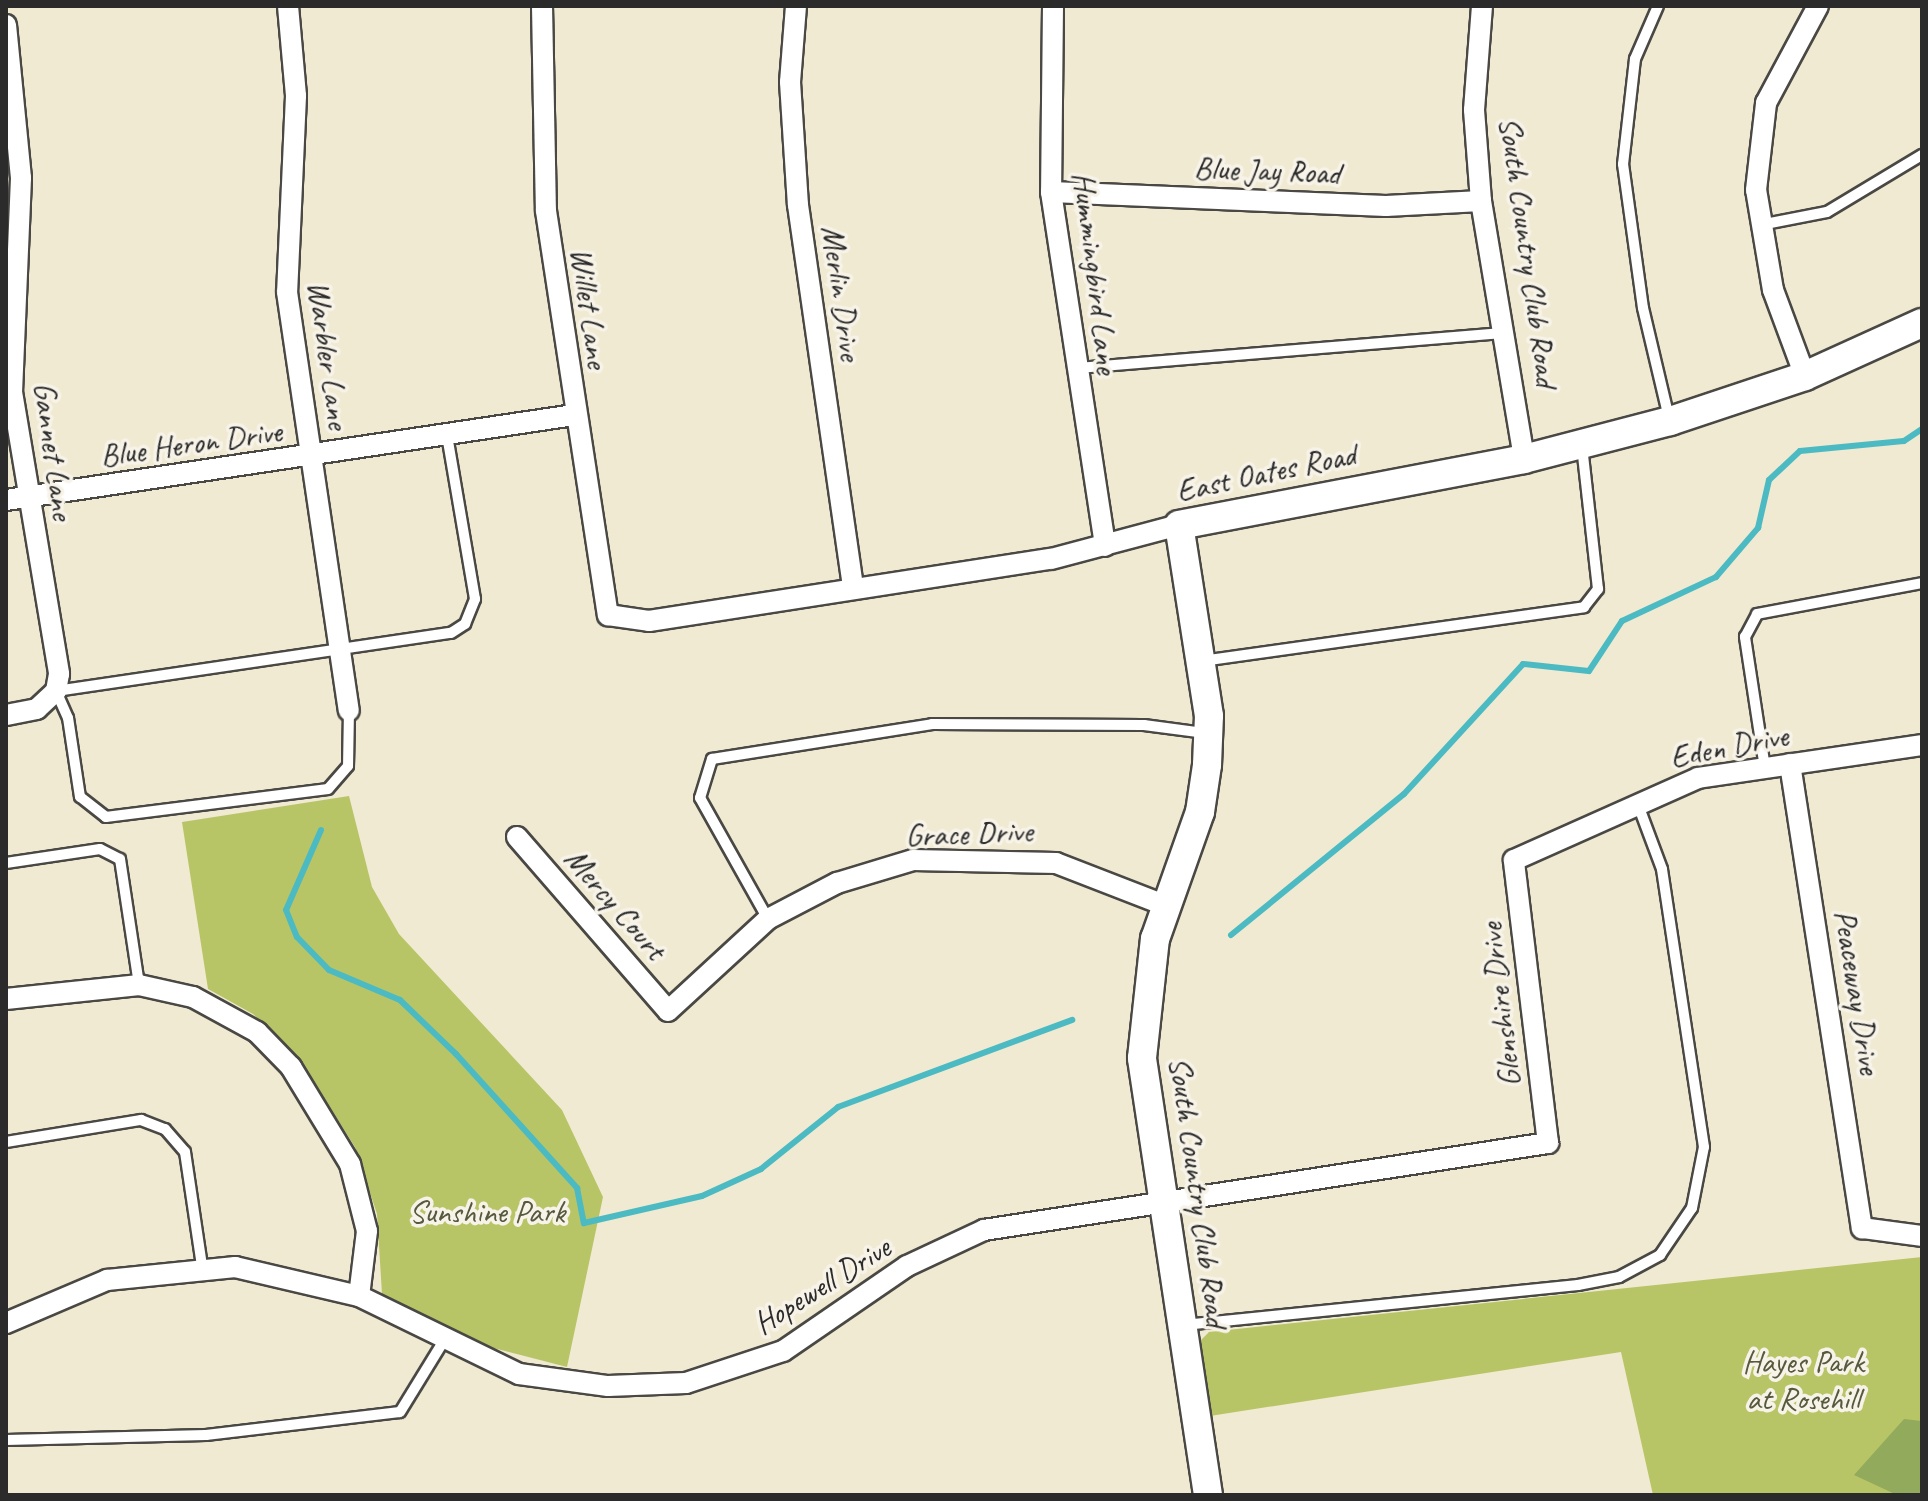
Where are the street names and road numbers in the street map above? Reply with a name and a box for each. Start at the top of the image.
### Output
street label: South Country Club Road [1490,114,1566,390]
street label: Blue Jay Road [1193,149,1341,193]
street label: Hummingbird Lane [1064,170,1126,376]
street label: Merlin Drive [813,223,869,363]
street label: Willet Lane [562,245,616,371]
street label: Warbler Lane [299,278,357,432]
street label: Gannet Lane [24,379,82,523]
street label: Blue Heron Drive [98,412,284,476]
street label: East Oates Road [1172,435,1360,511]
street label: Eden Drive [1667,717,1791,777]
street label: Grace Drive [904,813,1034,855]
street label: Mercy Court [556,840,674,968]
street label: Peaceway Drive [1825,907,1889,1077]
street label: Glenshire Drive [1472,921,1530,1089]
street label: South Country Club Road [1160,1054,1236,1330]
street label: Hopewell Drive [746,1229,898,1343]

